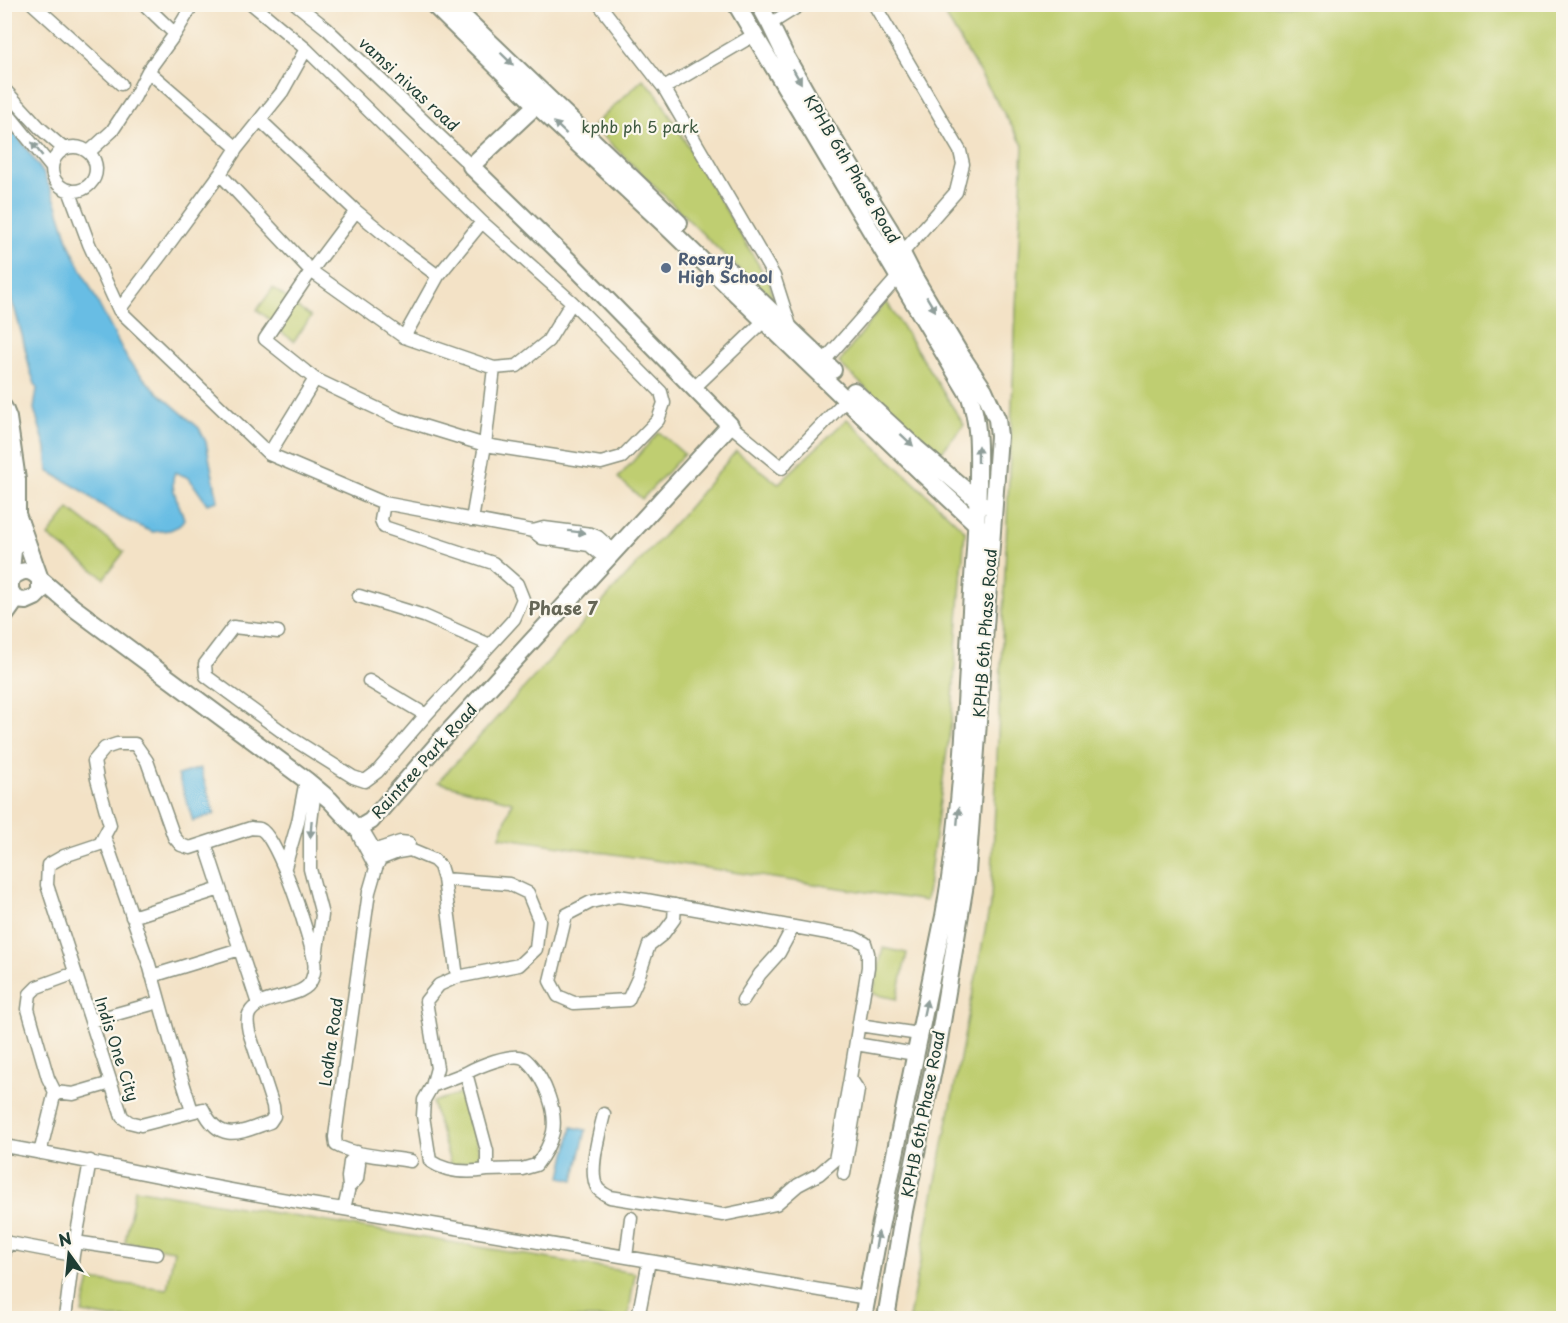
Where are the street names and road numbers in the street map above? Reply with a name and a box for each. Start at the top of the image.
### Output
street label: vamsi nivas road [354,30,465,136]
street label: KPHB 6th Phase Road [799,90,907,247]
street label: KPHB 6th Phase Road [966,548,1002,718]
street label: Raintree Park Road [365,697,482,823]
street label: Indis One City [90,993,146,1104]
street label: Lodha Road [312,996,348,1088]
street label: KPHB 6th Phase Road [894,1028,950,1199]

